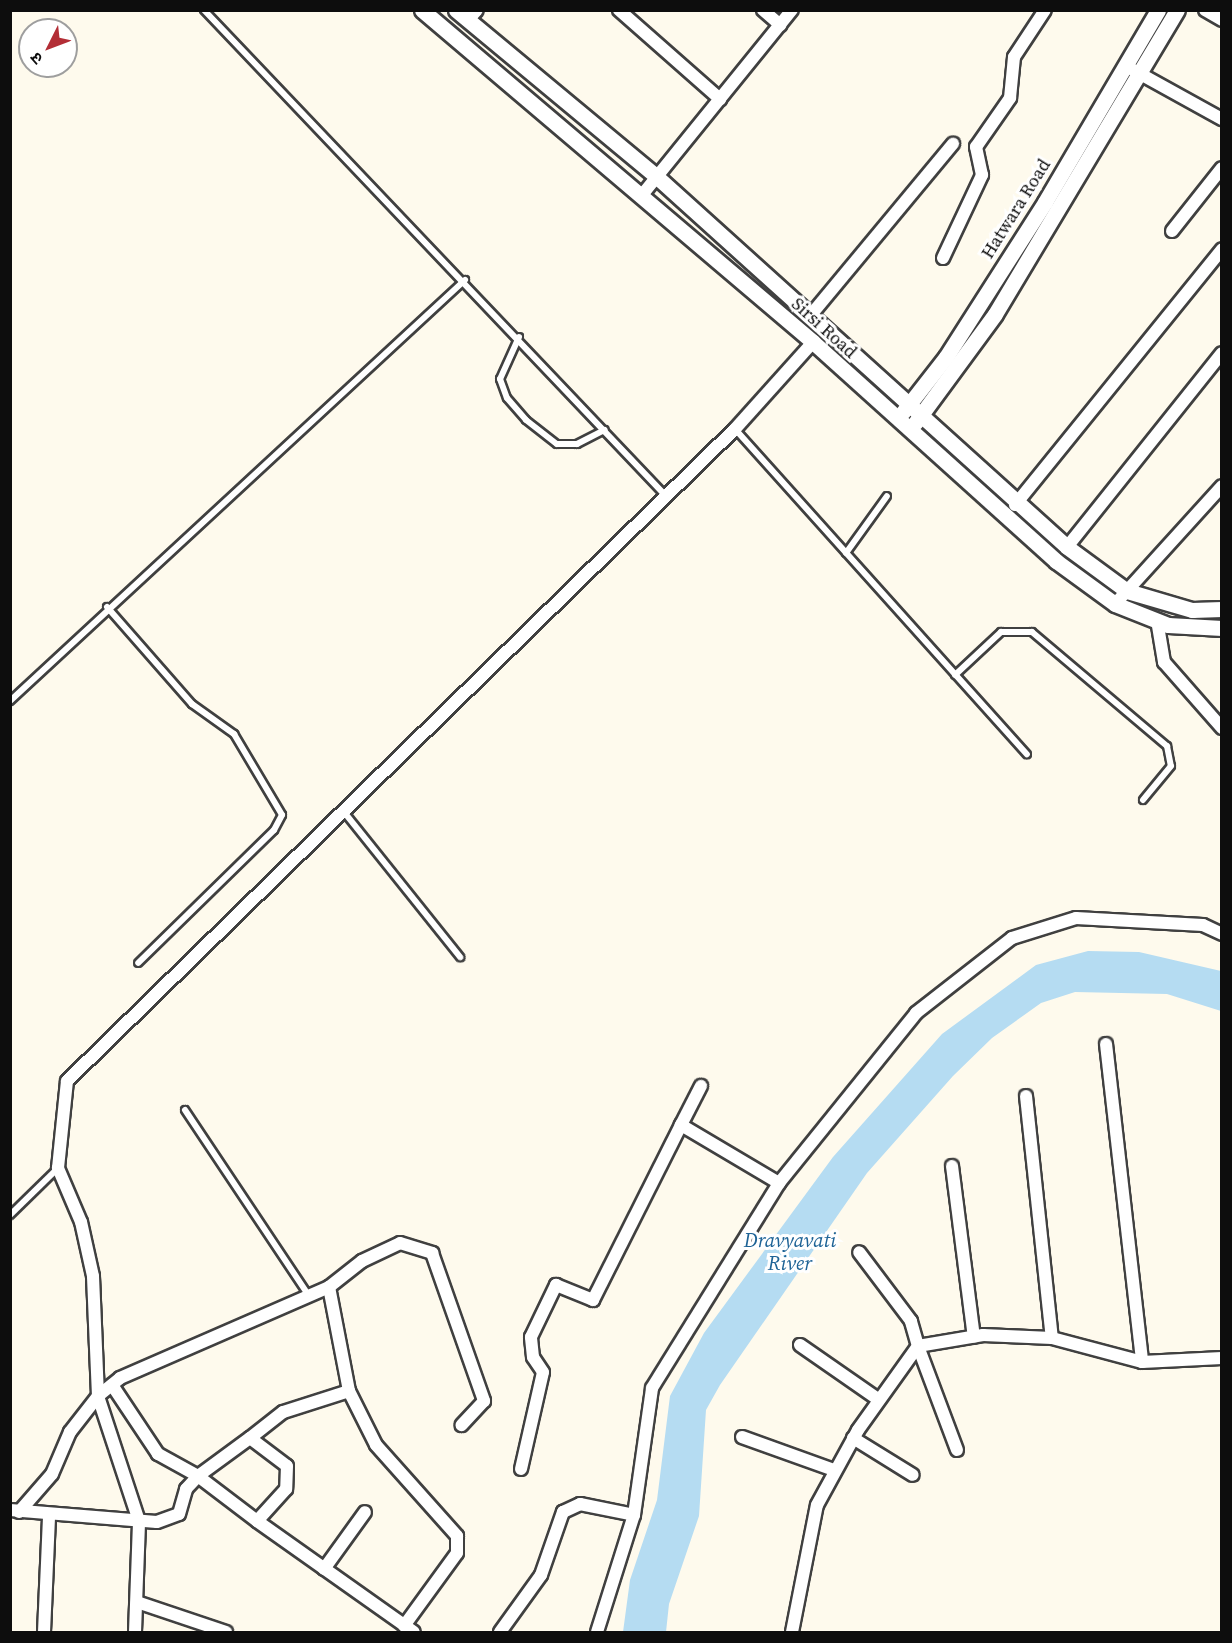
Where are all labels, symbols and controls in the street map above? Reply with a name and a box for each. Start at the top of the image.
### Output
north arrow [18,18,78,78]
text: उ [25,48,47,70]
street label: Hatwara Road [977,155,1055,263]
street label: Sirsi Road [787,293,861,363]
water label: Dravyavati River [744,1228,836,1275]

